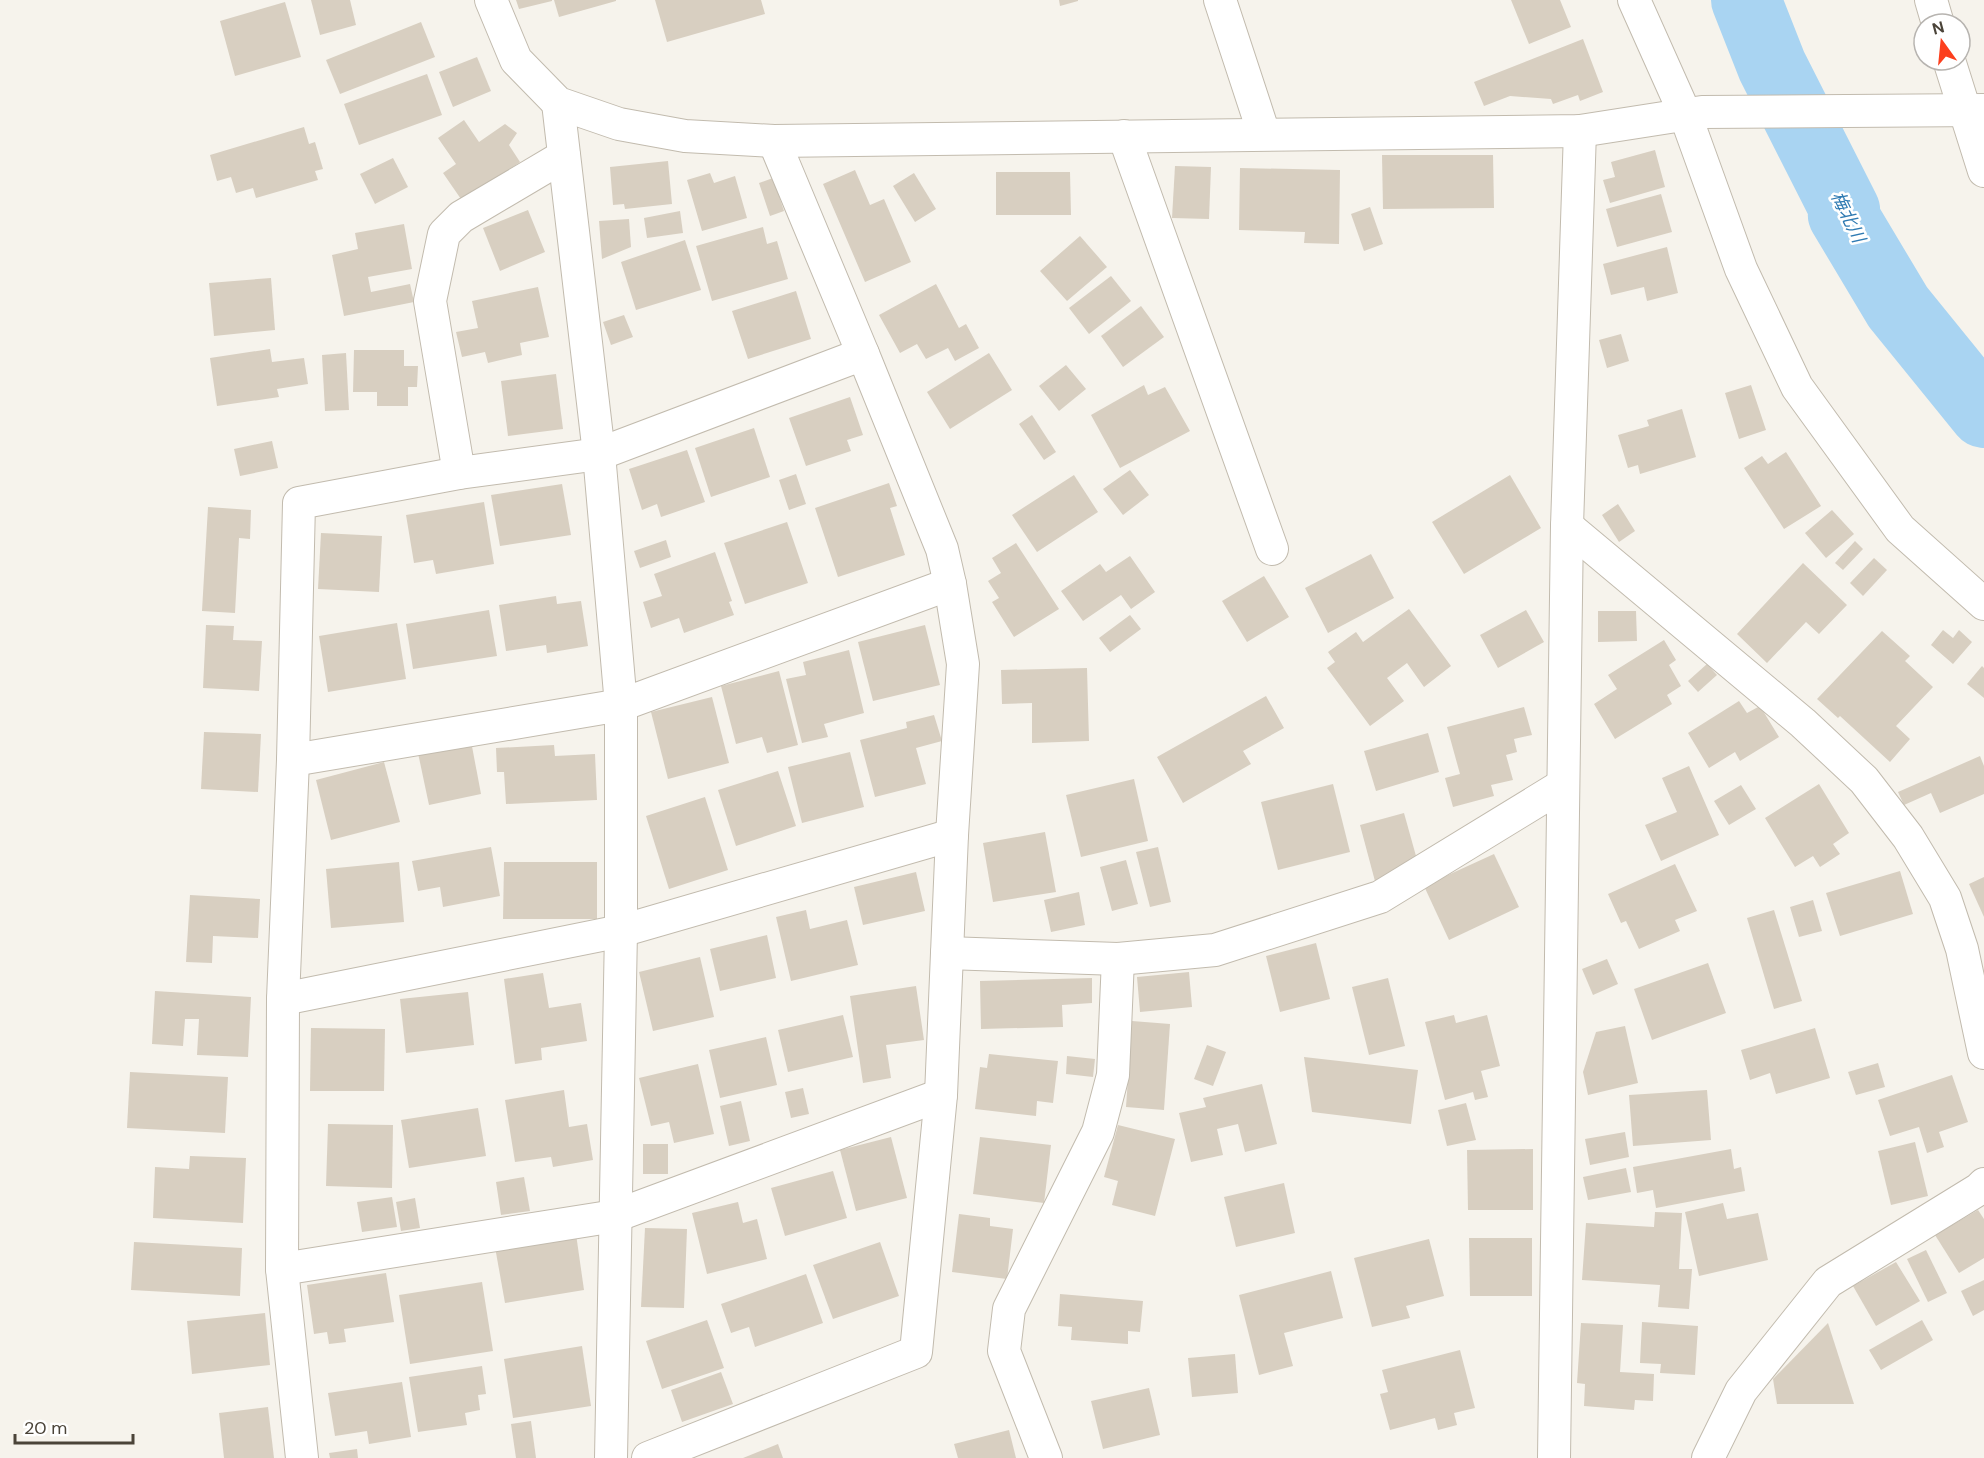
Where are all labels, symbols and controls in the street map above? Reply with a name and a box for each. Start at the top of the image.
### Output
north arrow [1912,12,1972,72]
text: N [1930,16,1947,40]
water label: 梅北川 [1825,187,1871,248]
scale bar [15,1407,134,1445]
text: 20 m [24,1416,67,1440]

